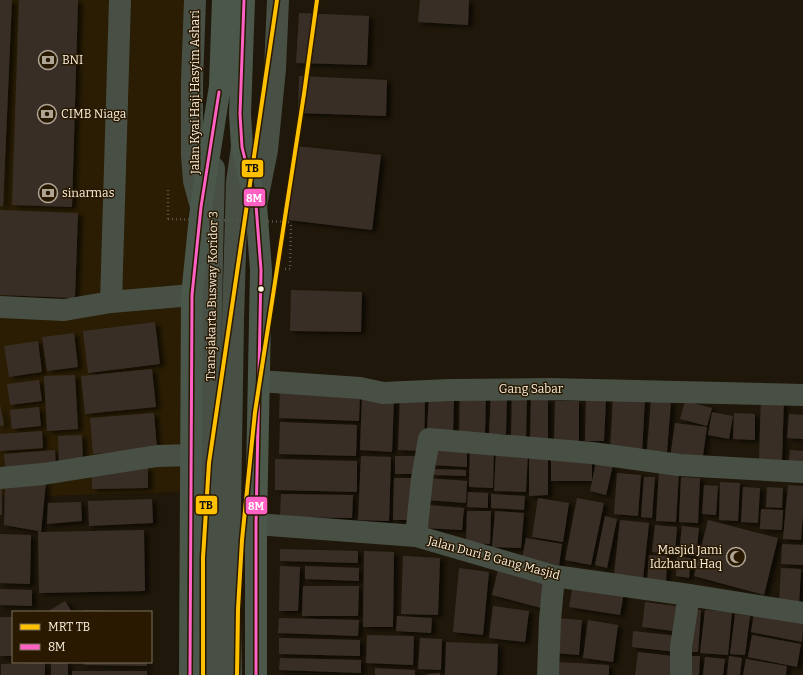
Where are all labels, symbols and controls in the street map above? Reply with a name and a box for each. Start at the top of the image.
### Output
street label: Jalan Kyai Haji Hasyim Ashari [188,10,202,175]
bank icon: BNI [37,49,59,71]
place label: BNI [62,53,83,67]
bank icon: CIMB Niaga [36,103,58,125]
place label: CIMB Niaga [61,107,127,121]
line badge: TB [241,159,264,178]
text: TB [245,162,259,175]
bank icon: sinarmas [37,182,59,204]
place label: sinarmas [62,186,115,200]
line badge: 8M [243,188,266,207]
text: 8M [246,192,262,205]
street label: Transjakarta Busway Koridor 3 [204,211,220,381]
unlabelled marker [256,284,266,294]
street label: Gang Sabar [499,382,564,396]
line badge: TB [195,495,218,515]
line badge: 8M [245,496,268,515]
text: TB [199,499,213,512]
text: 8M [248,500,264,513]
street label: Jalan Duri B Gang Masjid [426,533,562,582]
place label: Masjid Jami Idzharul Haq [650,543,722,571]
mosque icon: Masjid Jami Idzharul Haq [725,546,747,568]
legend [12,611,152,663]
text: MRT TB [48,620,90,634]
text: 8M [48,640,66,654]

